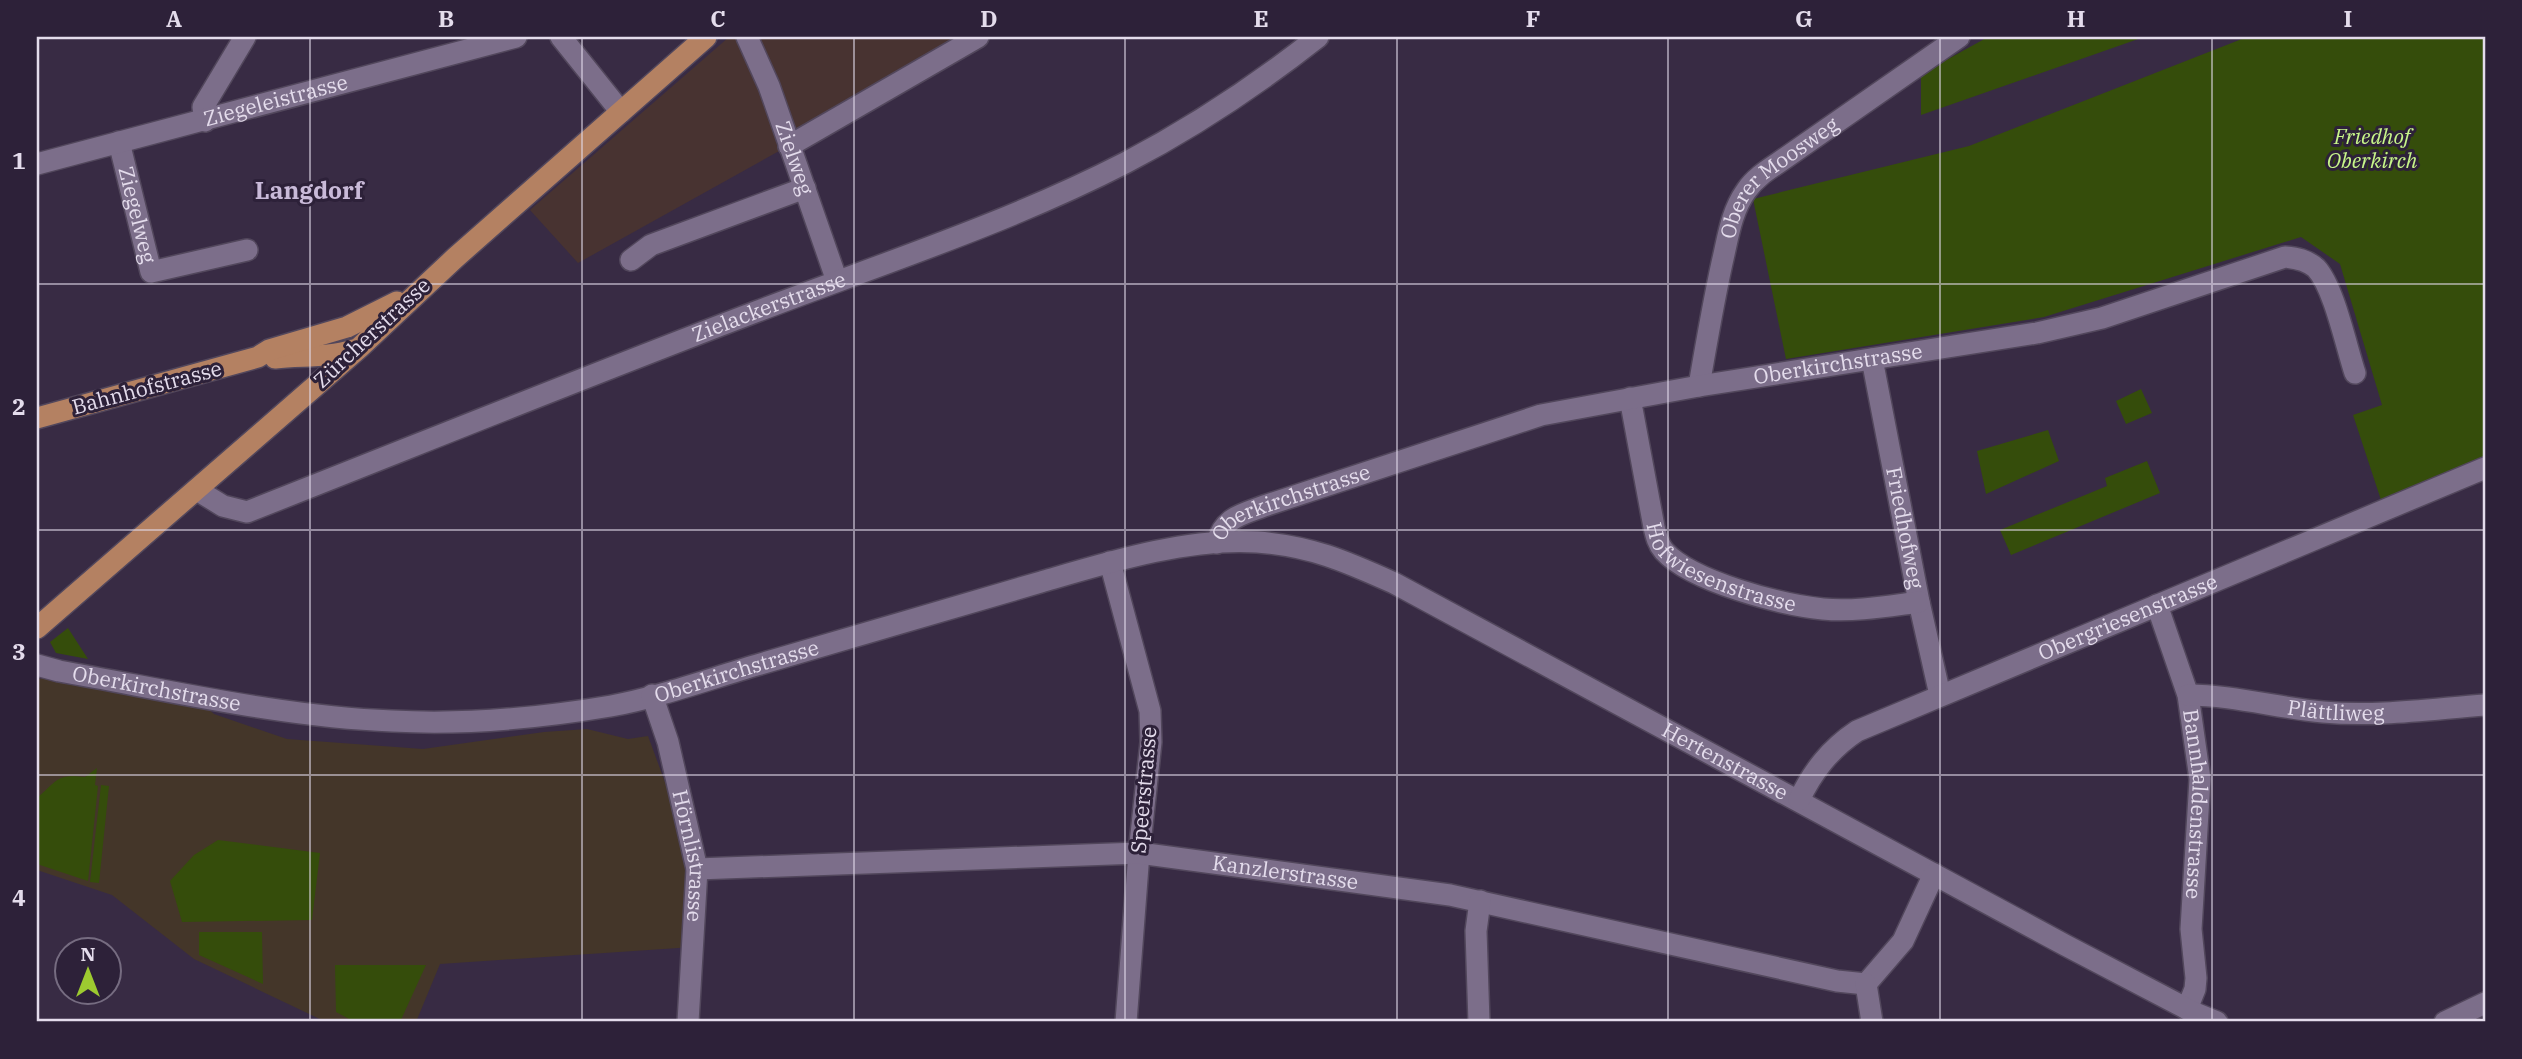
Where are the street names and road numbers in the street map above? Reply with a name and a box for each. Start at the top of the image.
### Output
street label: Ziegeleistrasse [200,67,351,132]
street label: Oberer Moosweg [1713,110,1844,241]
street label: Zielweg [769,117,821,199]
street label: Ziegelweg [112,163,163,267]
street label: Zielackerstrasse [688,265,849,348]
street label: Zürcherstrasse [307,271,436,394]
street label: Oberkirchstrasse [1751,336,1924,390]
street label: Bahnhofstrasse [69,354,225,420]
street label: Oberkirchstrasse [1204,457,1374,545]
street label: Friedhofweg [1880,464,1931,592]
street label: Hofwiesenstrasse [1640,519,1799,618]
street label: Obergriesenstrasse [2034,567,2221,667]
street label: Oberkirchstrasse [651,633,822,708]
street label: Oberkirchstrasse [70,659,243,717]
street label: Plättliweg [2286,693,2385,727]
street label: Bannhaldenstrasse [2177,707,2215,900]
street label: Hertenstrasse [1657,715,1793,806]
street label: Speerstrasse [1124,725,1162,854]
street label: Hörnlistrasse [666,787,712,923]
street label: Kanzlerstrasse [1211,848,1360,895]

